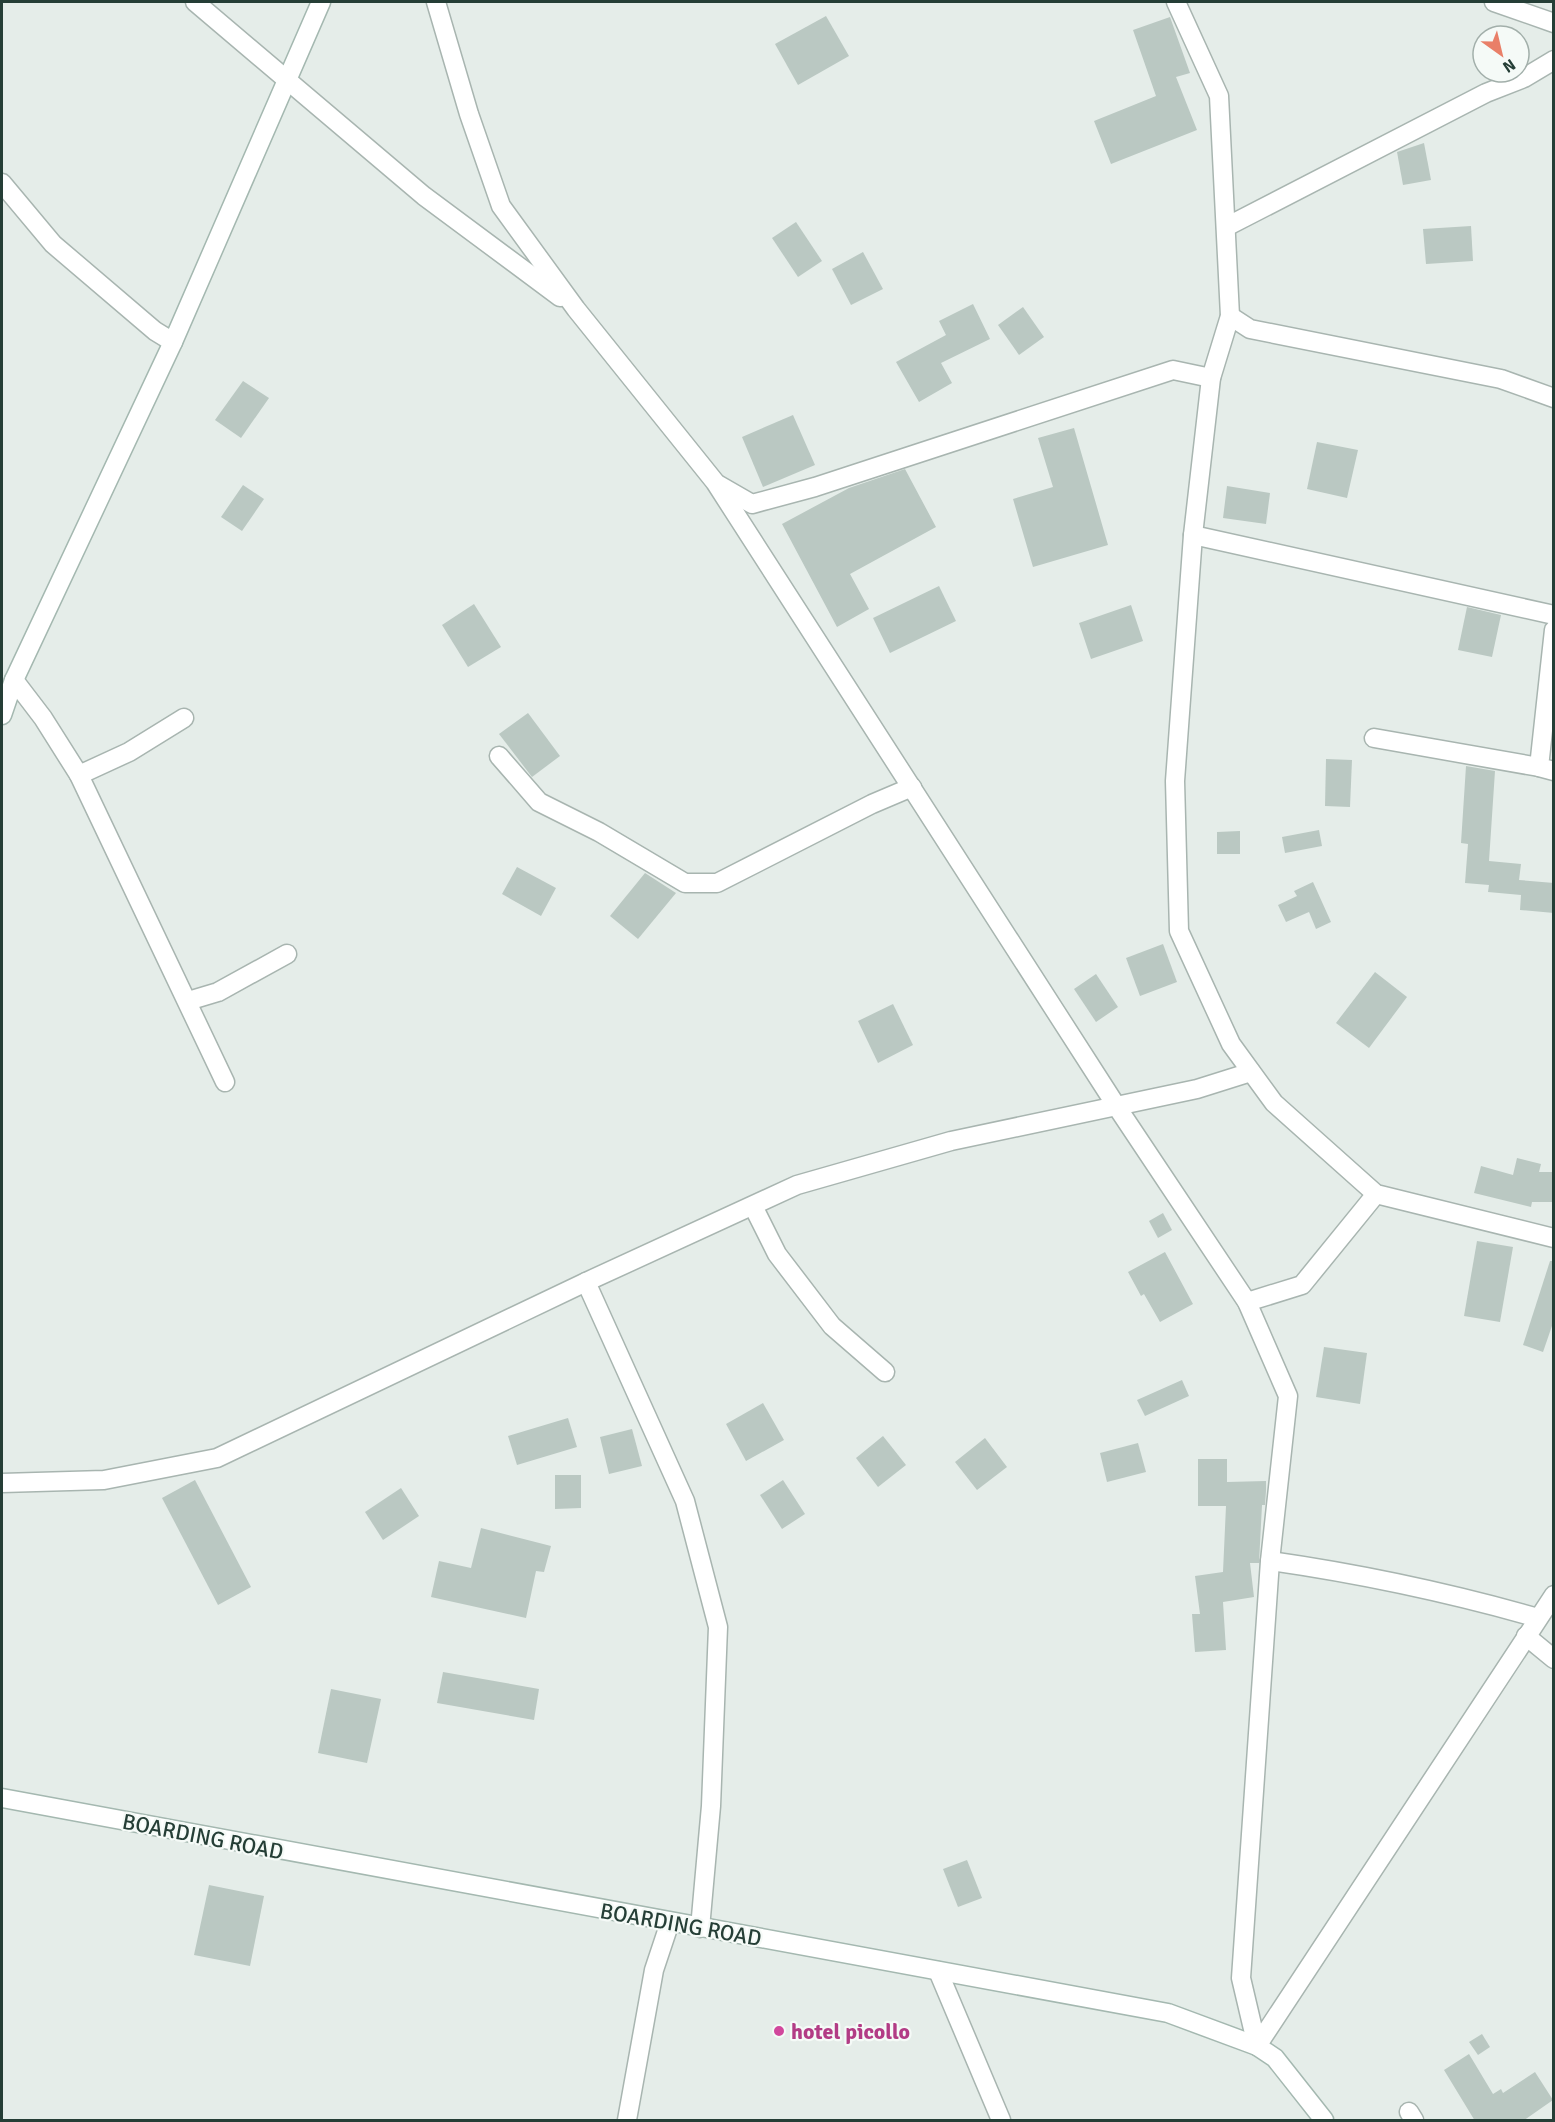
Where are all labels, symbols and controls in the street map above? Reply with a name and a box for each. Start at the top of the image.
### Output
north arrow [1471,24,1531,84]
text: N [1499,54,1519,77]
street label: BOARDING ROAD [120,1808,286,1865]
street label: BOARDING ROAD [598,1897,764,1952]
place label: hotel picollo [791,2018,910,2045]
marker: hotel picollo [772,2024,786,2038]

